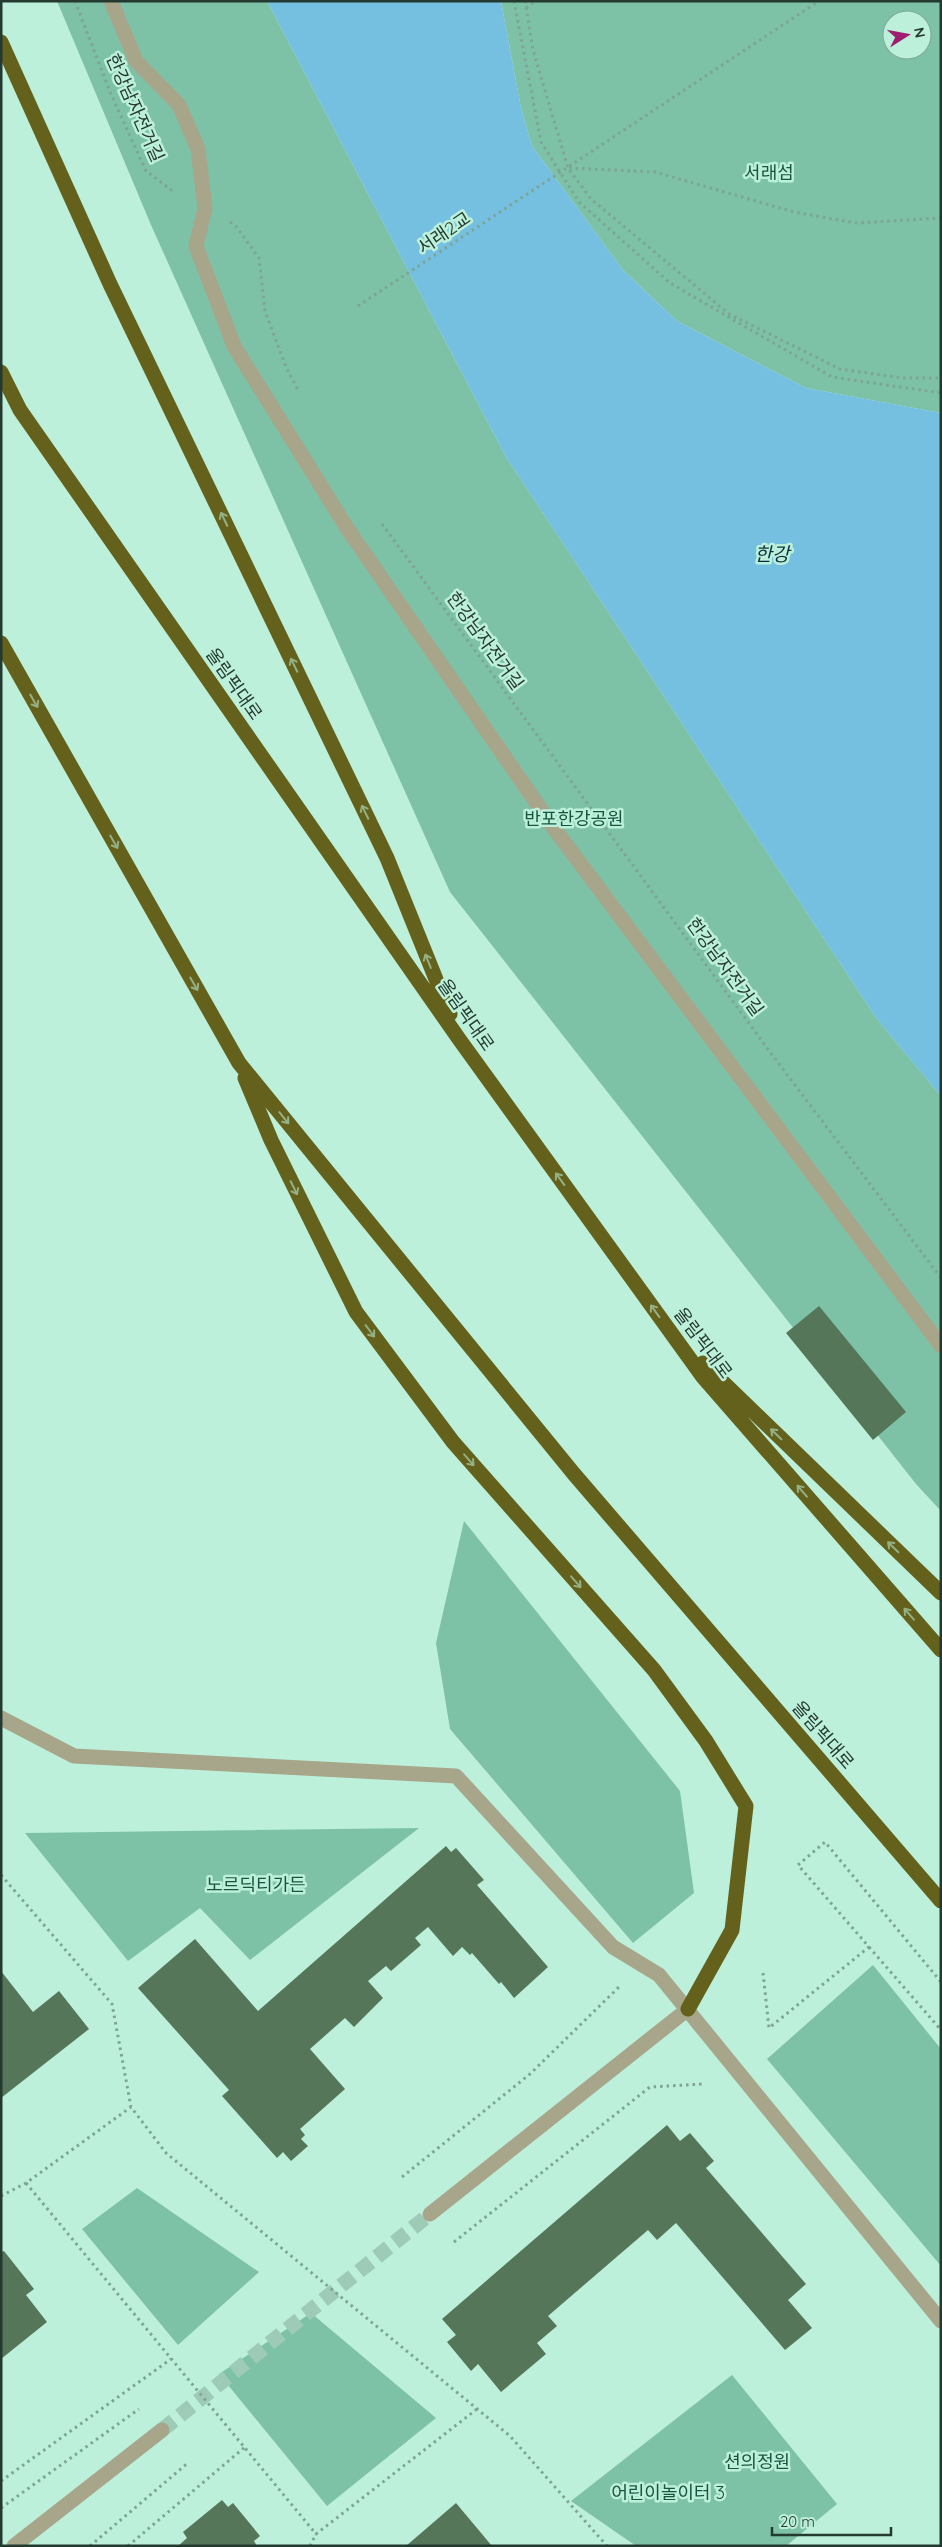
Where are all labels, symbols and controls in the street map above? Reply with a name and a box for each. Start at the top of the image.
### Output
north arrow [882,10,932,60]
text: N [910,26,930,39]
street label: 한강남자전거길 [101,50,170,165]
park label: 서래섬 [744,161,794,184]
street label: 서래2교 [413,206,475,259]
one-way arrow [219,512,228,527]
water label: 한강 [755,542,792,566]
street label: 한강남자전거길 [442,587,529,694]
street label: 올림픽대로 [201,643,268,724]
one-way arrow [289,658,299,673]
one-way arrow [30,693,39,708]
one-way arrow [360,805,369,820]
park label: 반포한강공원 [524,807,624,830]
one-way arrow [109,835,119,850]
street label: 한강남자전거길 [682,913,769,1020]
one-way arrow [423,954,433,969]
street label: 올림픽대로 [433,974,500,1055]
one-way arrow [190,976,199,991]
one-way arrow [278,1112,290,1125]
one-way arrow [555,1172,565,1186]
one-way arrow [289,1180,299,1195]
street label: 올림픽대로 [669,1303,738,1383]
one-way arrow [650,1304,660,1318]
one-way arrow [365,1324,375,1338]
one-way arrow [771,1429,783,1441]
one-way arrow [463,1453,474,1466]
one-way arrow [797,1485,808,1498]
one-way arrow [887,1541,899,1553]
one-way arrow [570,1576,581,1589]
one-way arrow [903,1607,914,1620]
street label: 올림픽대로 [788,1696,859,1773]
park label: 노르딕티가든 [206,1873,306,1896]
park label: 션의정원 [724,2450,790,2473]
park label: 어린이놀이터 3 [611,2481,725,2504]
scale bar [772,2504,891,2536]
text: 20 m [780,2512,815,2531]

